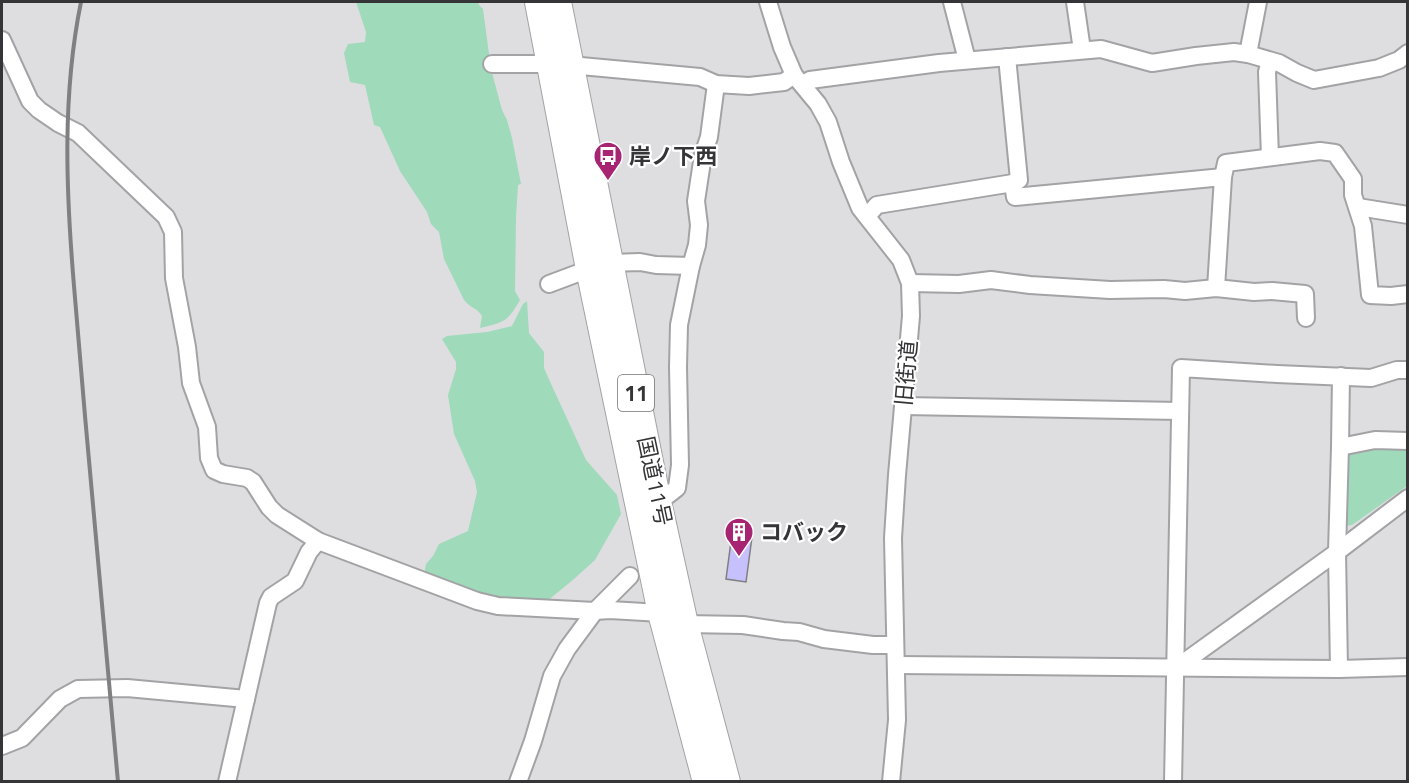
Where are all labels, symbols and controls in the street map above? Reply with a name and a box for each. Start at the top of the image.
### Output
place label: 岸ノ下西 [629,139,717,173]
bus stop icon: 岸ノ下西 [592,140,624,182]
street label: 旧街道 [886,339,926,407]
road number: 11 [618,375,654,411]
street label: 国道11号 [629,433,681,529]
place label: コバック [760,515,848,549]
building icon: コバック [723,516,755,558]

